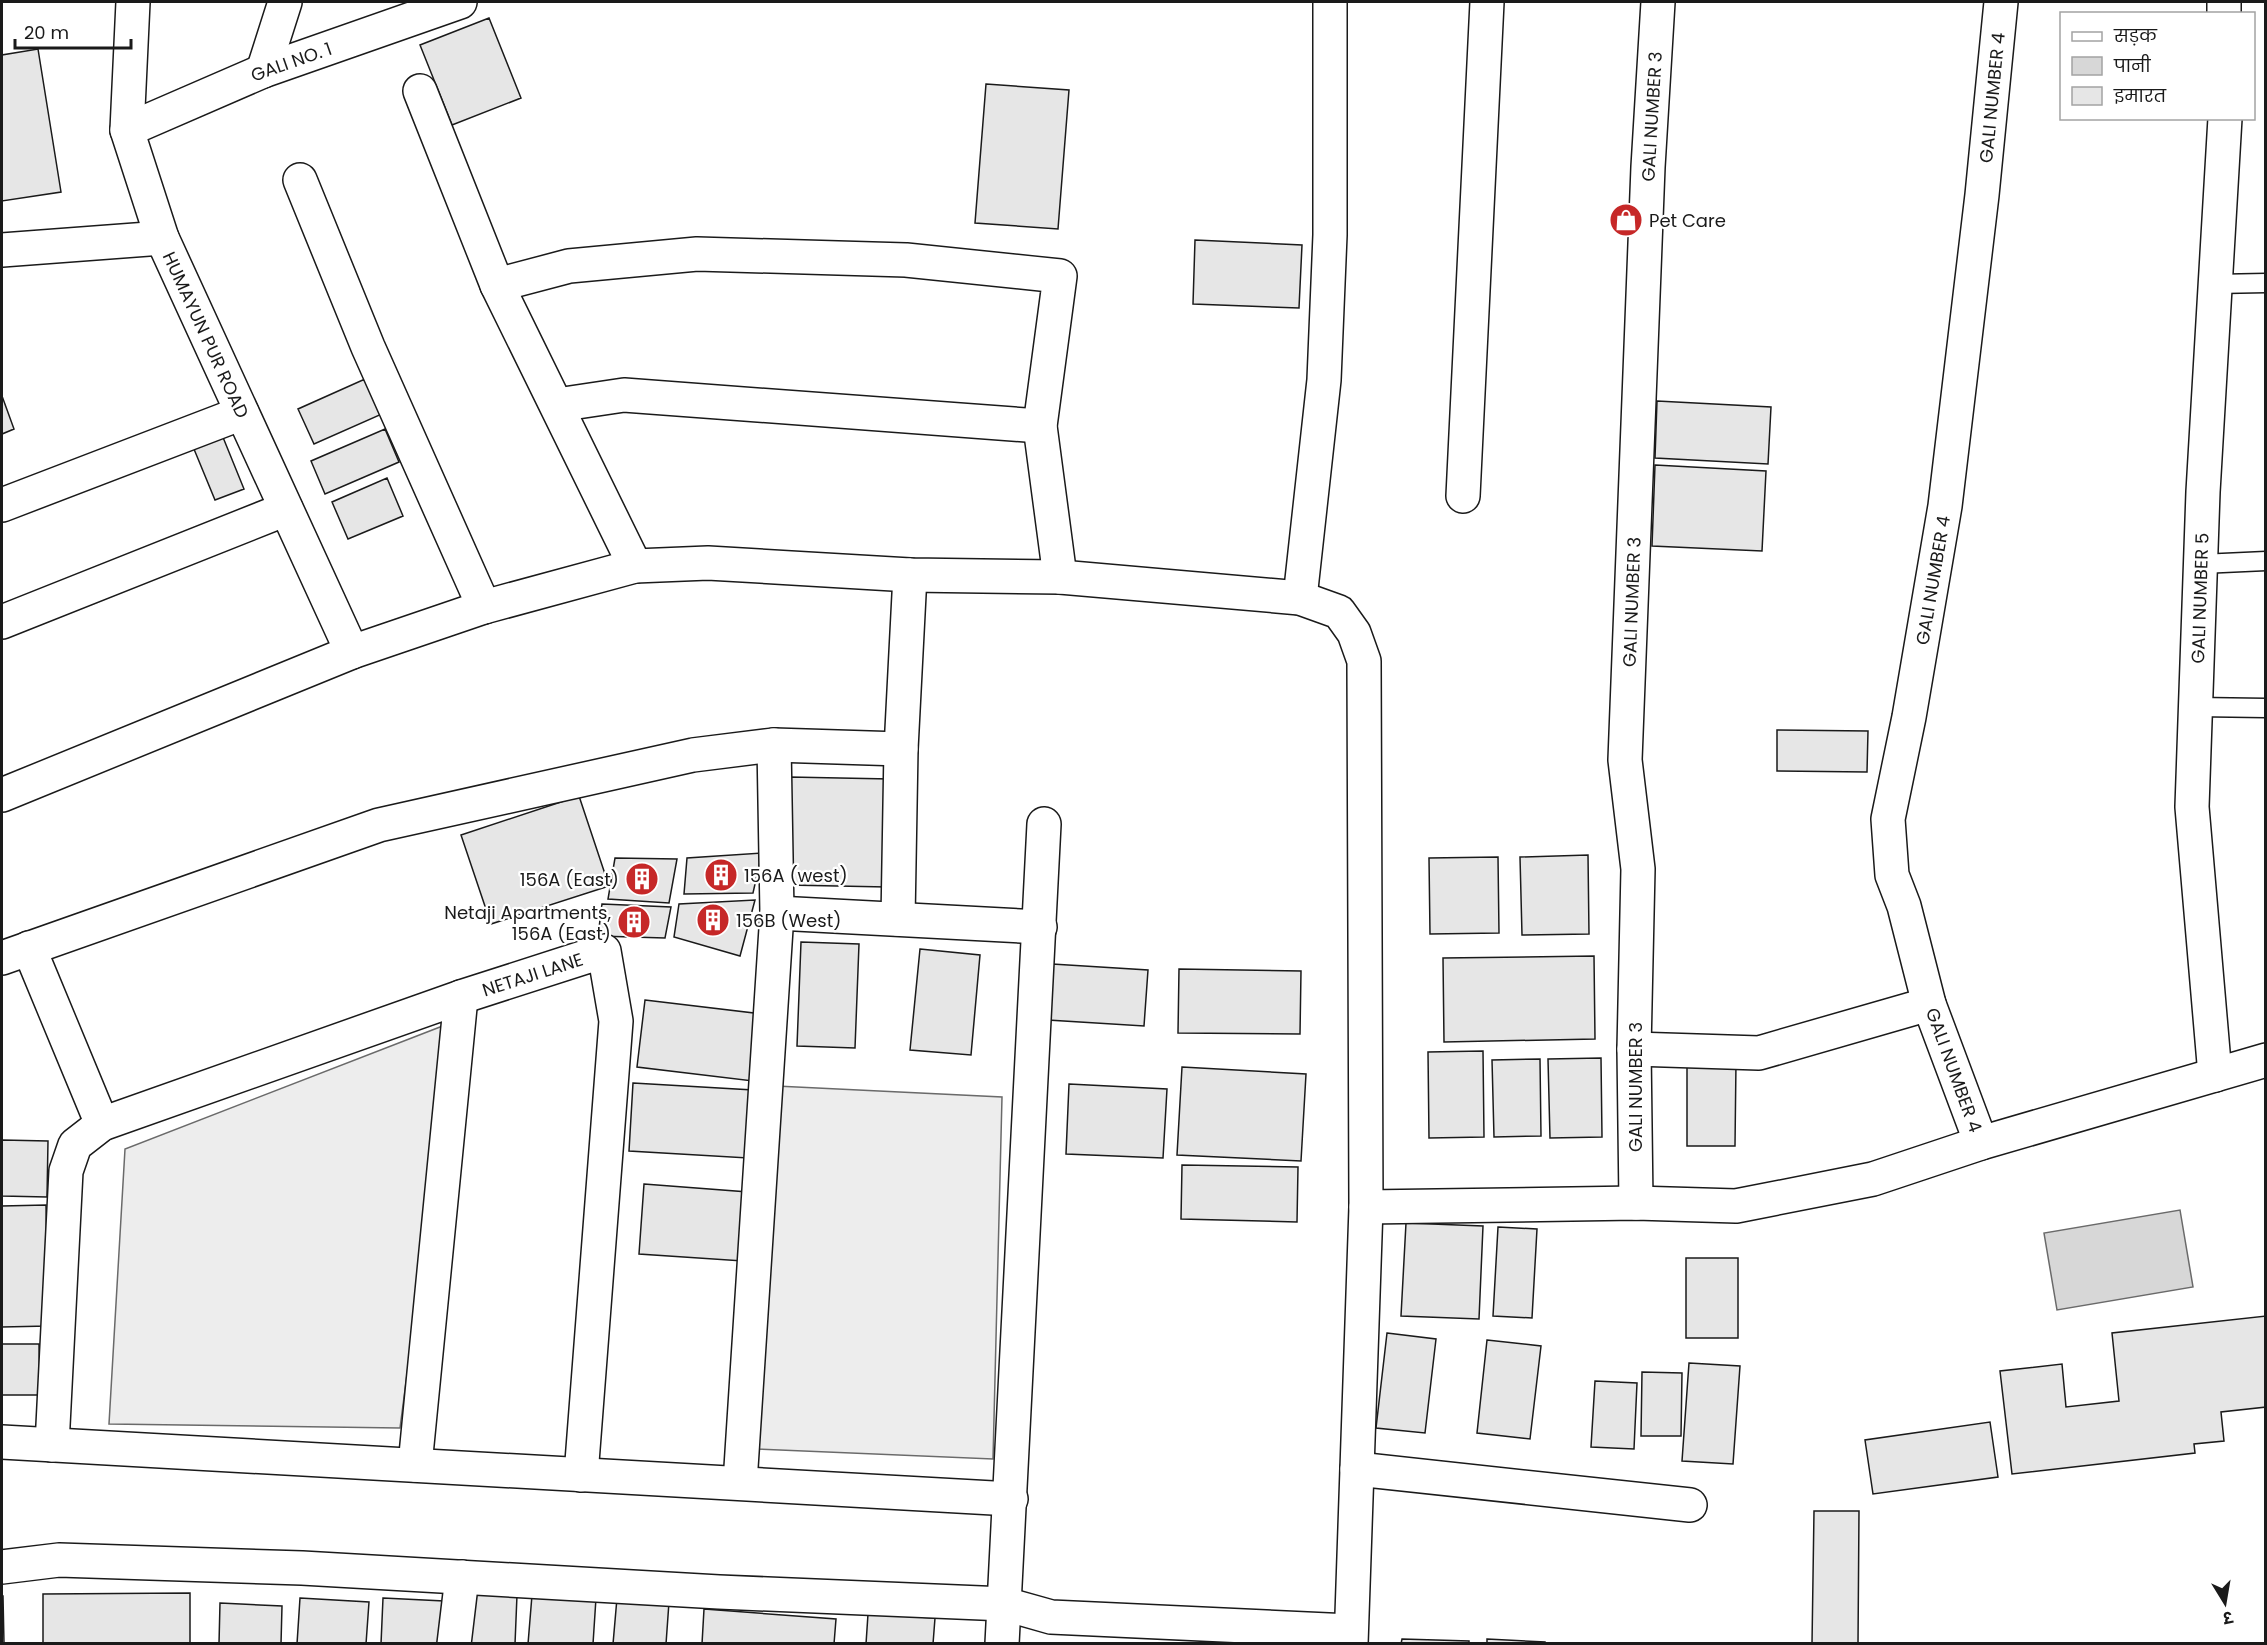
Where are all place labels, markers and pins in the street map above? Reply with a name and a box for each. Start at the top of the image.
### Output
shop icon: Pet Care [1608,202,1644,238]
place label: Pet Care [1649,208,1726,233]
building icon: 156A (west) [703,857,739,893]
building icon: 156A (East) [624,861,660,897]
place label: 156A (west) [744,863,848,888]
place label: 156A (East) [520,867,619,892]
place label: Netaji Apartments, 156A (East) [444,900,611,946]
building icon: 156B (West) [695,902,731,938]
building icon: Netaji Apartments, 156A (East) [616,904,652,940]
place label: 156B (West) [736,908,841,933]

